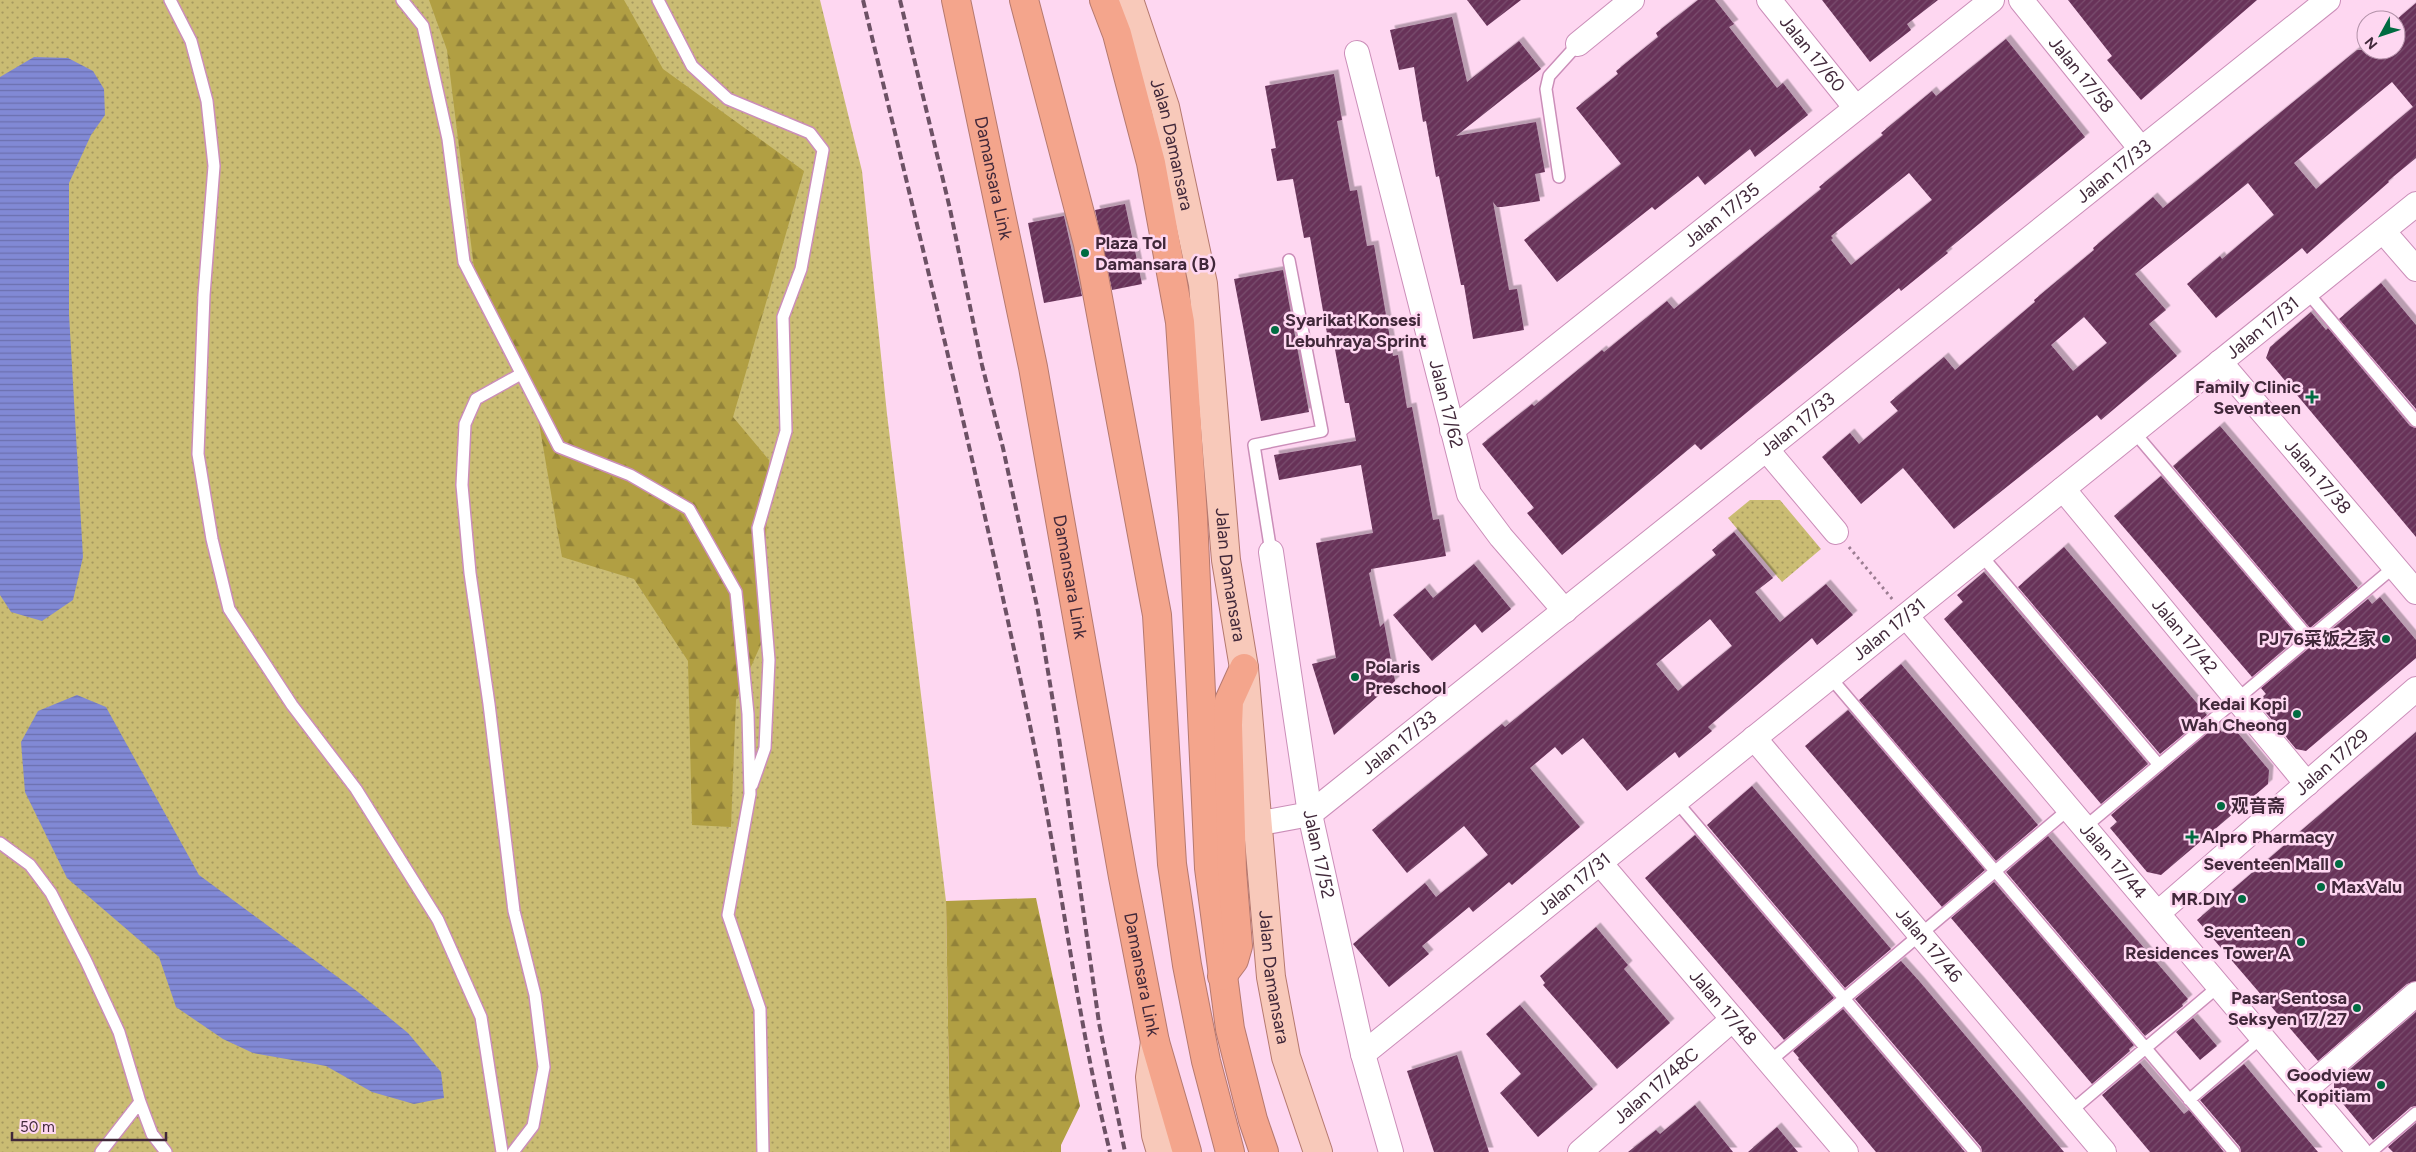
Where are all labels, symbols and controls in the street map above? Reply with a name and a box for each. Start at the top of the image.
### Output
north arrow [2356,10,2406,60]
street label: Jalan 17/60 [1775,11,1850,96]
street label: Jalan 17/58 [2044,32,2119,117]
text: N [2361,33,2381,53]
street label: Jalan Damansara [1145,76,1198,213]
street label: Damansara Link [970,114,1017,242]
street label: Jalan 17/33 [2072,135,2156,208]
street label: Jalan 17/35 [1680,178,1764,252]
place label: Plaza Tol Damansara (B) [1095,232,1216,275]
marker: Plaza Tol Damansara (B) [1079,247,1091,259]
street label: Jalan 17/31 [2222,292,2303,364]
place label: Syarikat Konsesi Lebuhraya Sprint [1285,309,1427,352]
marker: Syarikat Konsesi Lebuhraya Sprint [1269,324,1281,336]
street label: Jalan 17/62 [1424,357,1468,450]
place label: Family Clinic Seventeen [2195,376,2301,419]
street label: Jalan 17/33 [1755,388,1839,461]
marker: Family Clinic Seventeen [2305,390,2319,404]
street label: Jalan 17/38 [2280,435,2356,519]
street label: Jalan Damansara [1211,507,1250,643]
street label: Damansara Link [1048,513,1092,641]
street label: Jalan 17/31 [1848,593,1930,665]
street label: Jalan 17/42 [2147,594,2222,678]
place label: PJ 76菜饭之家 [2258,628,2376,650]
marker: PJ 76菜饭之家 [2380,633,2392,645]
place label: Polaris Preschool [1365,656,1446,699]
marker: Polaris Preschool [1349,671,1361,683]
place label: Kedai Kopi Wah Cheong [2181,693,2287,736]
street label: Jalan 17/33 [1357,706,1441,779]
marker: Kedai Kopi Wah Cheong [2291,708,2303,720]
street label: Jalan 17/29 [2290,724,2373,800]
place label: 观音斋 [2231,795,2285,817]
marker: 观音斋 [2215,800,2227,812]
street label: Jalan 17/52 [1298,808,1339,901]
street label: Jalan 17/44 [2075,819,2151,904]
place label: Alpro Pharmacy [2202,826,2335,848]
marker: Alpro Pharmacy [2186,831,2198,843]
street label: Jalan 17/31 [1533,848,1615,920]
place label: Seventeen Mall [2203,853,2329,875]
marker: Seventeen Mall [2333,858,2345,870]
place label: MaxValu [2331,876,2402,898]
marker: MaxValu [2315,881,2327,893]
place label: MR.DIY [2171,888,2232,910]
marker: MR.DIY [2236,893,2248,905]
street label: Jalan 17/46 [1891,903,1967,987]
street label: Jalan Damansara [1254,909,1294,1046]
street label: Damansara Link [1119,910,1165,1038]
place label: Seventeen Residences Tower A [2125,921,2291,964]
marker: Seventeen Residences Tower A [2295,936,2307,948]
street label: Jalan 17/48 [1685,965,1762,1050]
place label: Pasar Sentosa Seksyen 17/27 [2228,987,2347,1030]
marker: Pasar Sentosa Seksyen 17/27 [2351,1002,2363,1014]
street label: Jalan 17/48C [1609,1043,1703,1129]
place label: Goodview Kopitiam [2287,1064,2371,1107]
marker: Goodview Kopitiam [2375,1079,2387,1091]
scale bar [12,1110,166,1142]
text: 50 m [20,1118,55,1136]

